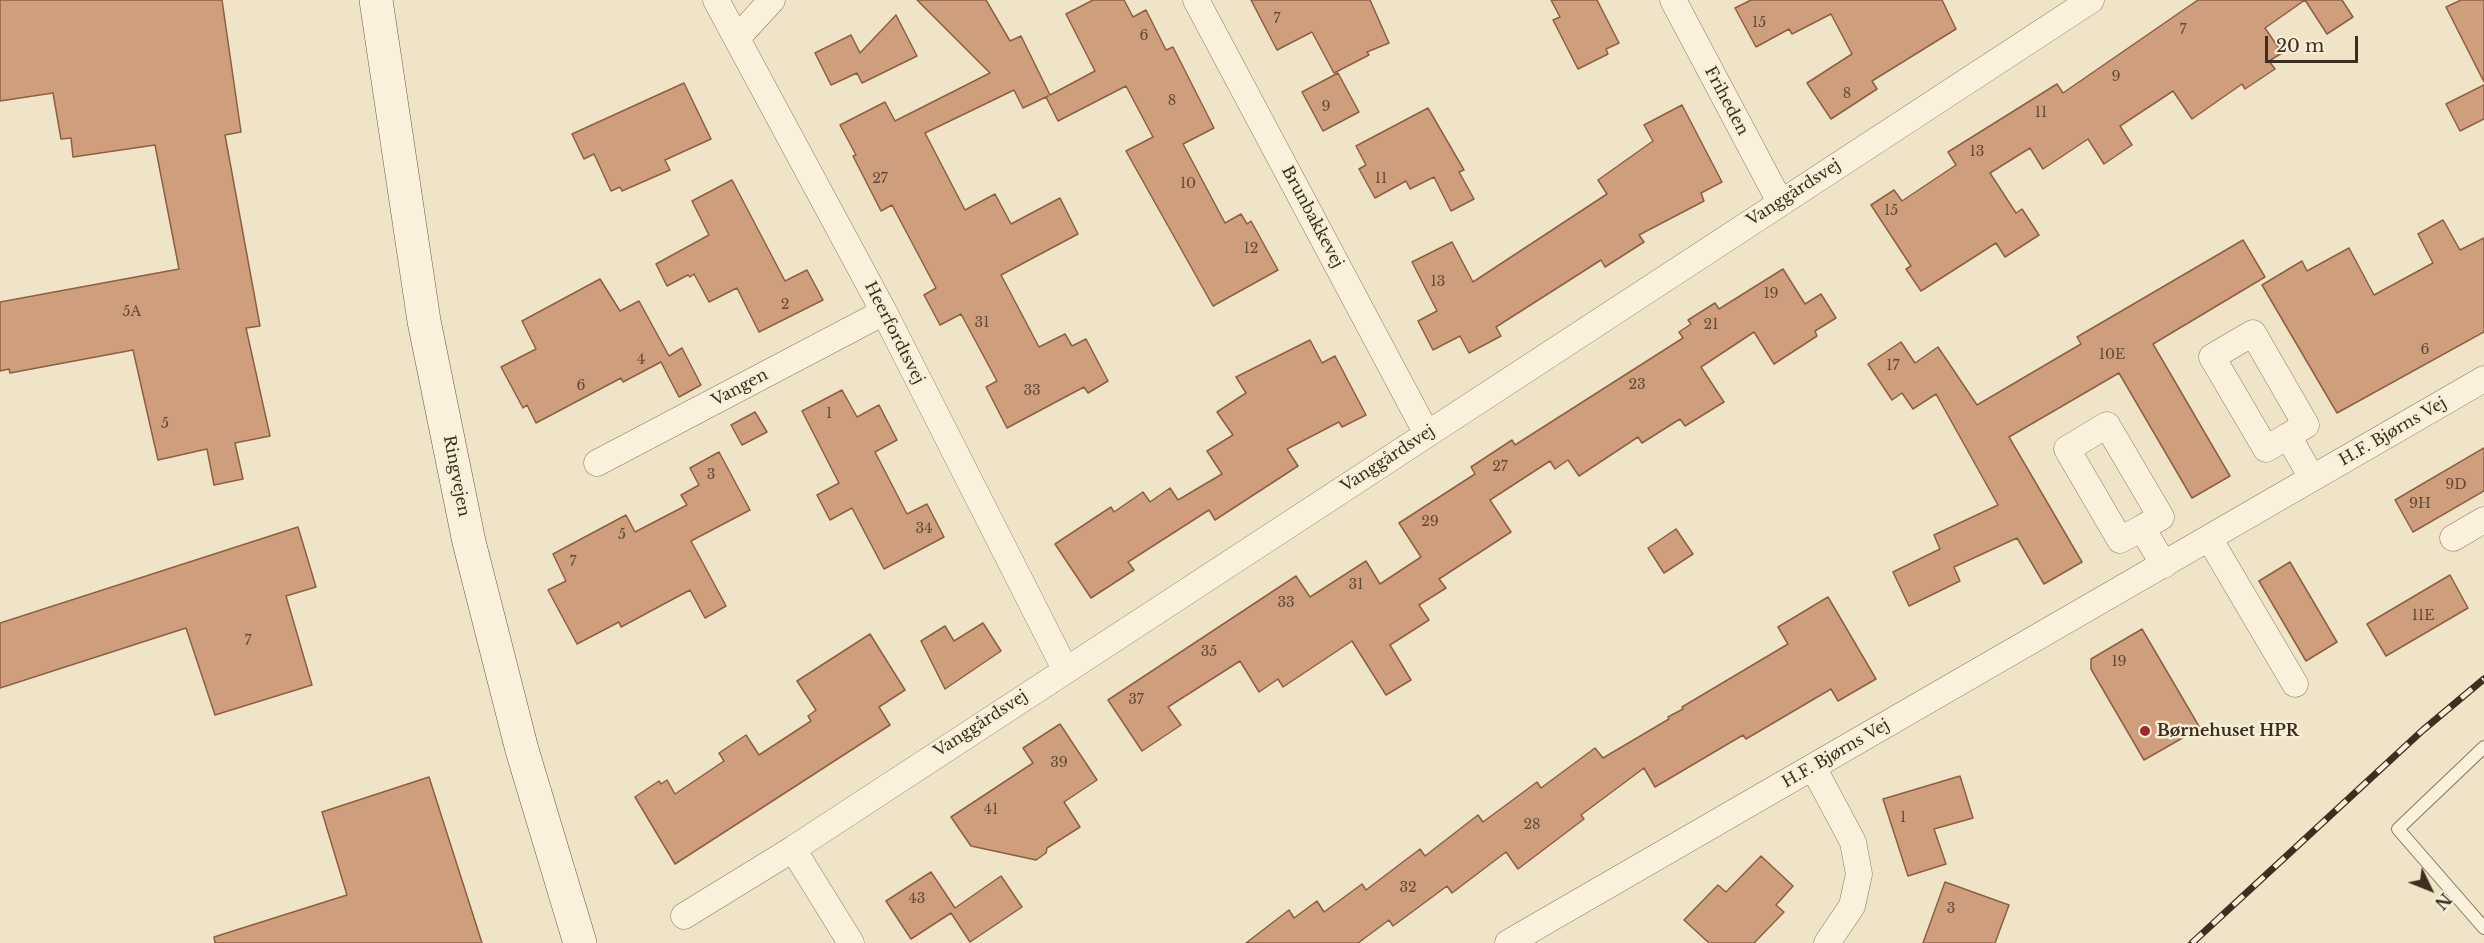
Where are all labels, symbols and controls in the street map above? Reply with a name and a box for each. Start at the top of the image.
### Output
house number: 7 [1273,11,1281,27]
house number: 15 [1752,15,1766,31]
house number: 7 [2179,22,2187,38]
scale bar [2268,24,2361,62]
house number: 6 [1139,28,1149,44]
text: 20 m [2276,35,2324,57]
street label: Friheden [1700,63,1752,139]
house number: 9 [2111,69,2121,85]
house number: 8 [1843,86,1851,102]
house number: 8 [1168,93,1176,109]
house number: 9 [1321,99,1331,115]
house number: 11 [2035,105,2047,121]
house number: 13 [1970,144,1984,160]
street label: Vanggårdsvej [1744,156,1844,230]
street label: Brunbakkevej [1277,163,1347,271]
house number: 27 [872,171,888,187]
house number: 11 [1375,171,1387,187]
house number: 10 [1180,176,1196,192]
house number: 15 [1884,203,1898,219]
house number: 12 [1244,241,1258,257]
house number: 13 [1431,274,1445,290]
street label: Heerfordtsvej [860,279,928,387]
house number: 19 [1763,286,1779,302]
house number: 2 [781,297,789,313]
house number: 5A [123,304,141,320]
house number: 31 [975,315,989,331]
house number: 21 [1704,317,1718,333]
house number: 6 [2420,342,2430,358]
house number: 10E [2099,347,2125,363]
house number: 4 [637,352,645,368]
house number: 17 [1886,358,1900,374]
street label: Vangen [709,365,771,411]
house number: 23 [1628,377,1646,393]
house number: 6 [576,378,586,394]
house number: 33 [1023,383,1041,399]
street label: H.F. Bjørns Vej [2336,394,2450,470]
house number: 1 [826,406,832,422]
house number: 5 [161,416,169,432]
street label: Vanggårdsvej [1338,422,1438,496]
street label: Ringvejen [439,434,473,518]
house number: 27 [1492,459,1508,475]
house number: 3 [707,467,715,483]
house number: 9D [2445,477,2467,493]
house number: 9H [2409,496,2431,512]
house number: 29 [1421,514,1439,530]
house number: 34 [916,521,932,537]
house number: 5 [618,527,626,543]
house number: 7 [569,554,577,570]
house number: 31 [1349,577,1363,593]
house number: 33 [1277,595,1295,611]
house number: 11E [2412,608,2434,624]
house number: 7 [244,633,252,649]
house number: 35 [1201,644,1217,660]
house number: 19 [2111,654,2127,670]
street label: Vanggårdsvej [931,687,1031,761]
house number: 37 [1128,692,1144,708]
street label: H.F. Bjørns Vej [1779,716,1893,792]
place label: Børnehuset HPR [2157,721,2299,741]
marker: Børnehuset HPR [2138,724,2152,738]
house number: 39 [1050,755,1068,771]
house number: 41 [984,802,998,818]
house number: 1 [1900,810,1906,826]
house number: 28 [1523,817,1541,833]
north arrow [2400,859,2460,919]
house number: 32 [1399,880,1417,896]
text: N [2431,889,2456,914]
house number: 43 [909,891,925,907]
house number: 3 [1947,901,1955,917]

